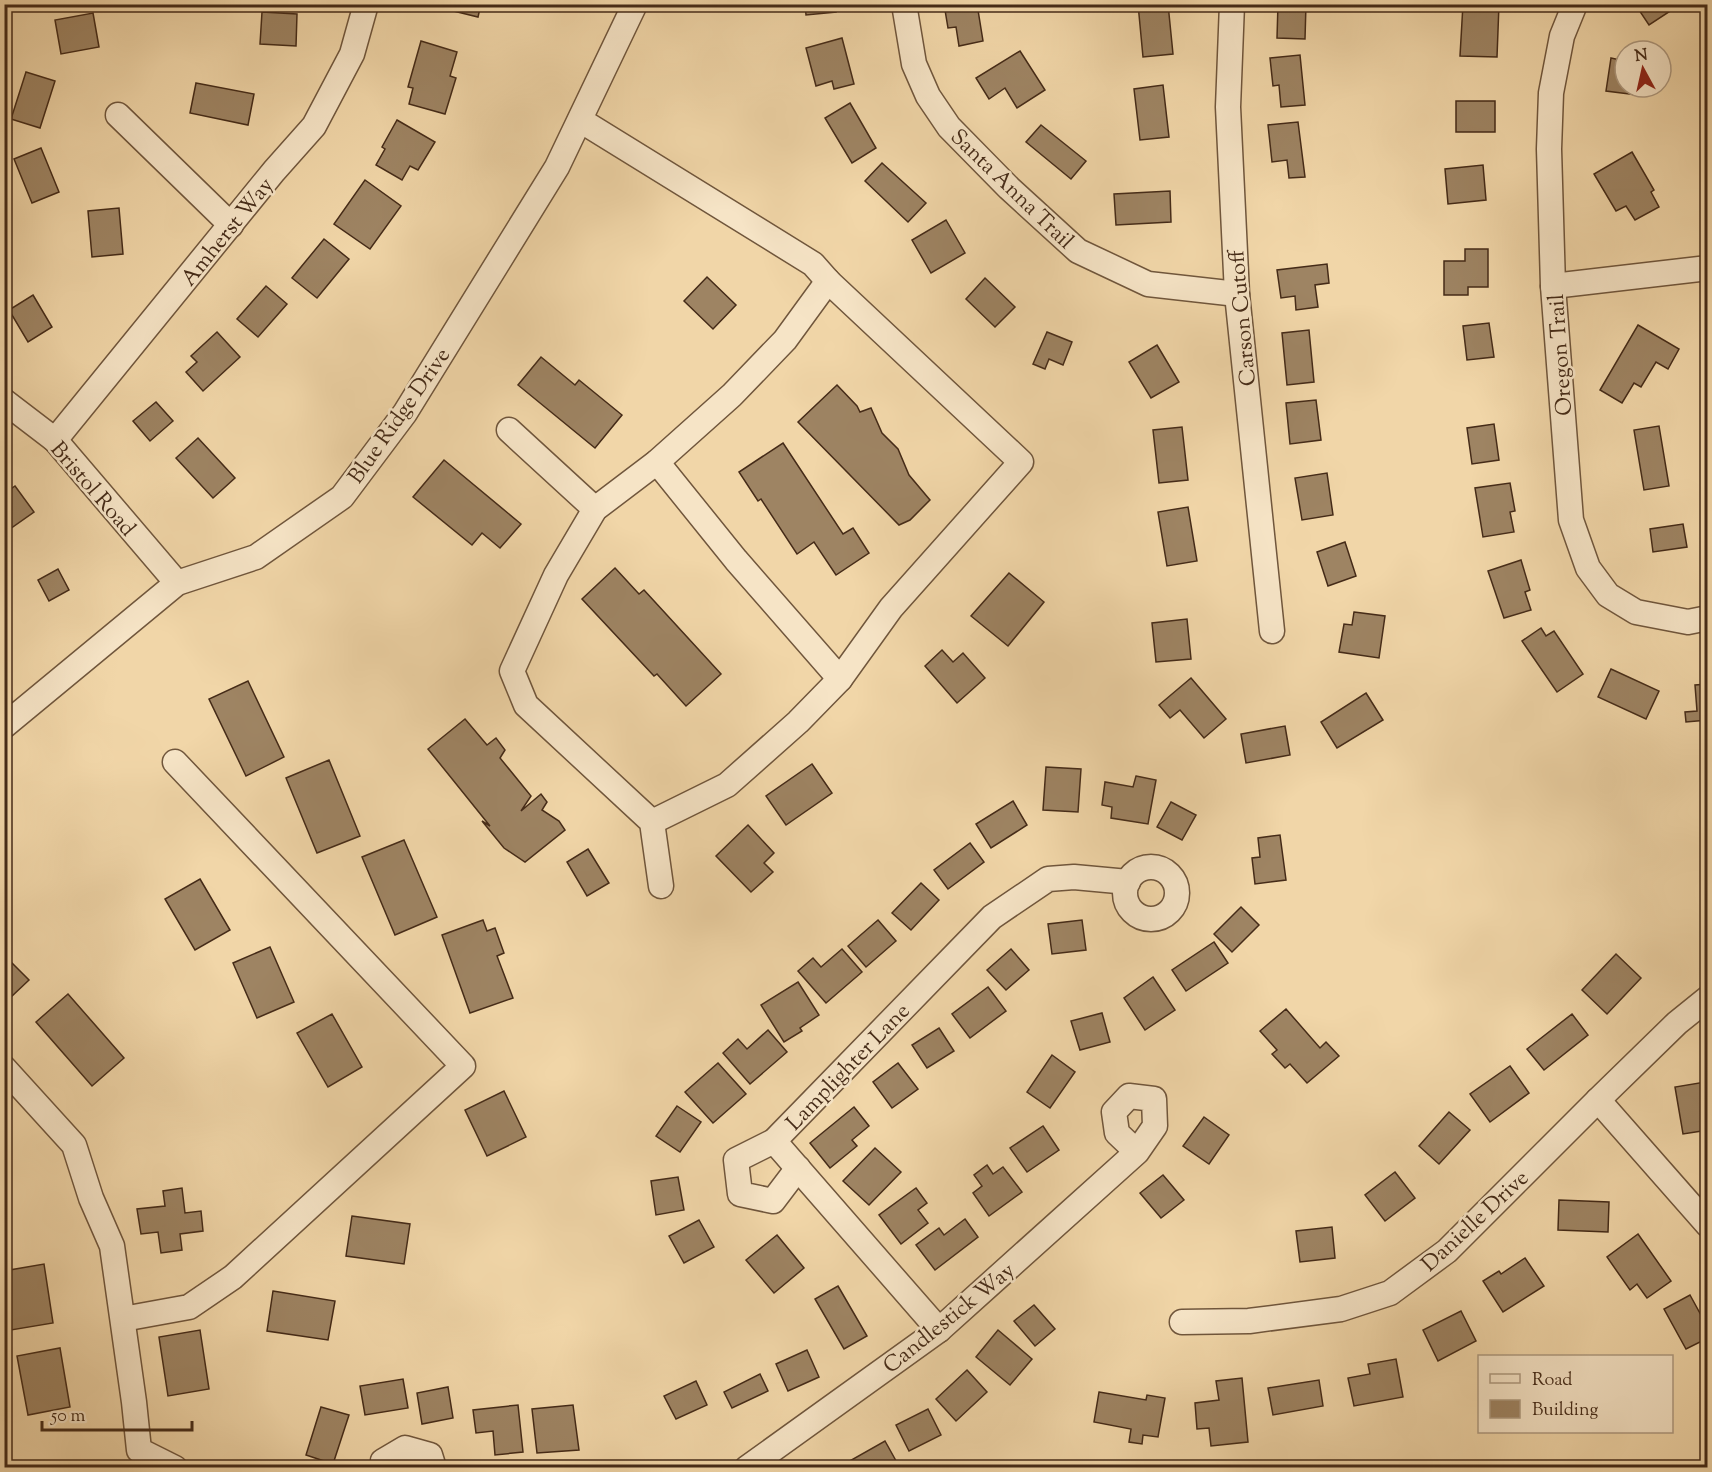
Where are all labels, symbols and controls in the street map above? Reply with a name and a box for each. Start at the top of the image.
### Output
north arrow [1613,39,1673,99]
text: N [1633,44,1649,69]
street label: Santa Anna Trail [942,123,1080,258]
street label: Amherst Way [174,171,282,294]
street label: Carson Cutoff [1222,247,1266,387]
street label: Oregon Trail [1542,293,1582,417]
street label: Blue Ridge Drive [341,342,459,491]
street label: Bristol Road [41,435,142,545]
street label: Lamplighter Lane [780,997,918,1139]
street label: Danielle Drive [1415,1164,1537,1281]
street label: Candlestick Way [877,1256,1023,1383]
legend [1478,1355,1673,1433]
text: Road [1532,1368,1572,1394]
scale bar [42,1394,192,1432]
text: Building [1532,1398,1598,1424]
text: 50 m [50,1404,86,1430]

